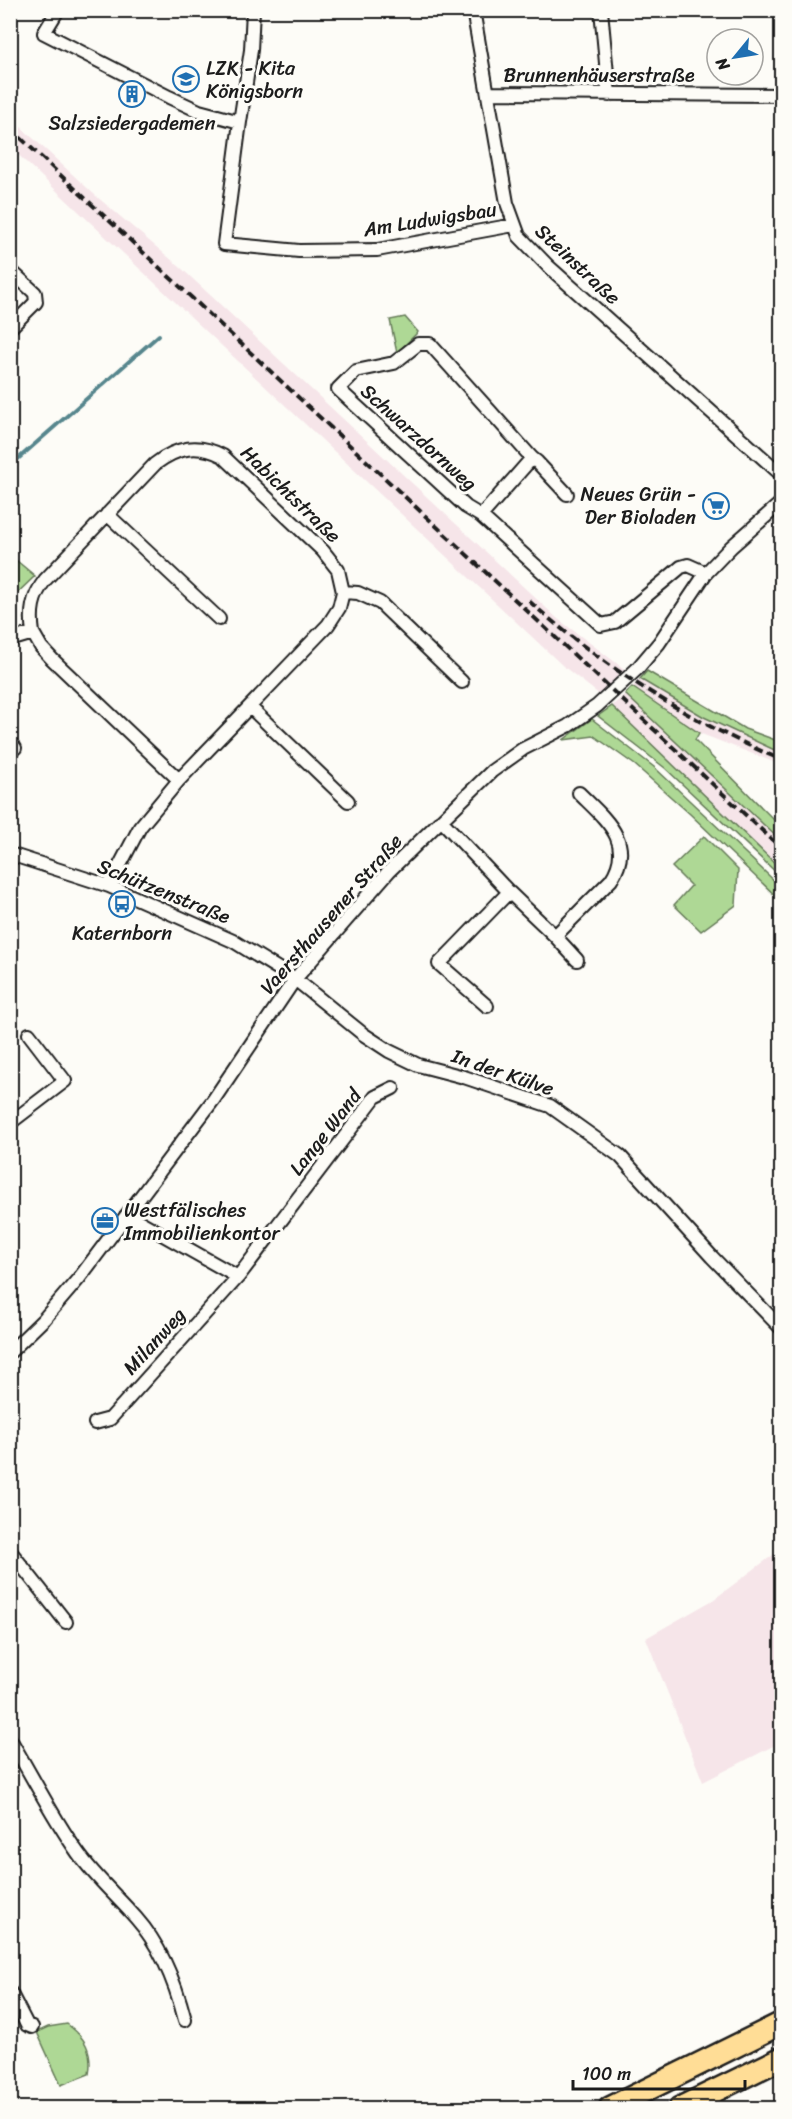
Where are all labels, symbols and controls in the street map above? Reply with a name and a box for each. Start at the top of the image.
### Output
north arrow [705,27,765,87]
place label: LZK - Kita Königsborn [206,51,303,109]
text: N [707,51,738,77]
street label: Brunnenhäuserstraße [503,58,695,93]
school or university icon: LZK - Kita Königsborn [171,64,201,94]
building icon: Salzsiedergademen [117,79,147,109]
place label: Salzsiedergademen [49,106,216,141]
street label: Am Ludwigsbau [360,192,499,247]
street label: Steinstraße [527,215,629,314]
street label: Schwarzdornweg [352,375,485,500]
street label: Habichtstraße [232,437,349,552]
place label: Neues Grün - Der Bioladen [580,477,696,535]
supermarket icon: Neues Grün - Der Bioladen [701,491,731,521]
street label: Vaersthausener Straße [251,826,412,1003]
street label: Schützenstraße [92,849,236,934]
bus stop icon: Katernborn [107,889,137,919]
place label: Katernborn [72,916,172,951]
street label: In der Külve [446,1038,559,1106]
street label: Lange Wand [280,1080,372,1184]
place label: Westfälisches Immobilienkontor [123,1193,280,1251]
office icon: Westfälisches Immobilienkontor [90,1206,120,1236]
street label: Milanweg [114,1299,195,1383]
scale bar [573,2053,746,2091]
text: 100 m [582,2058,631,2090]

